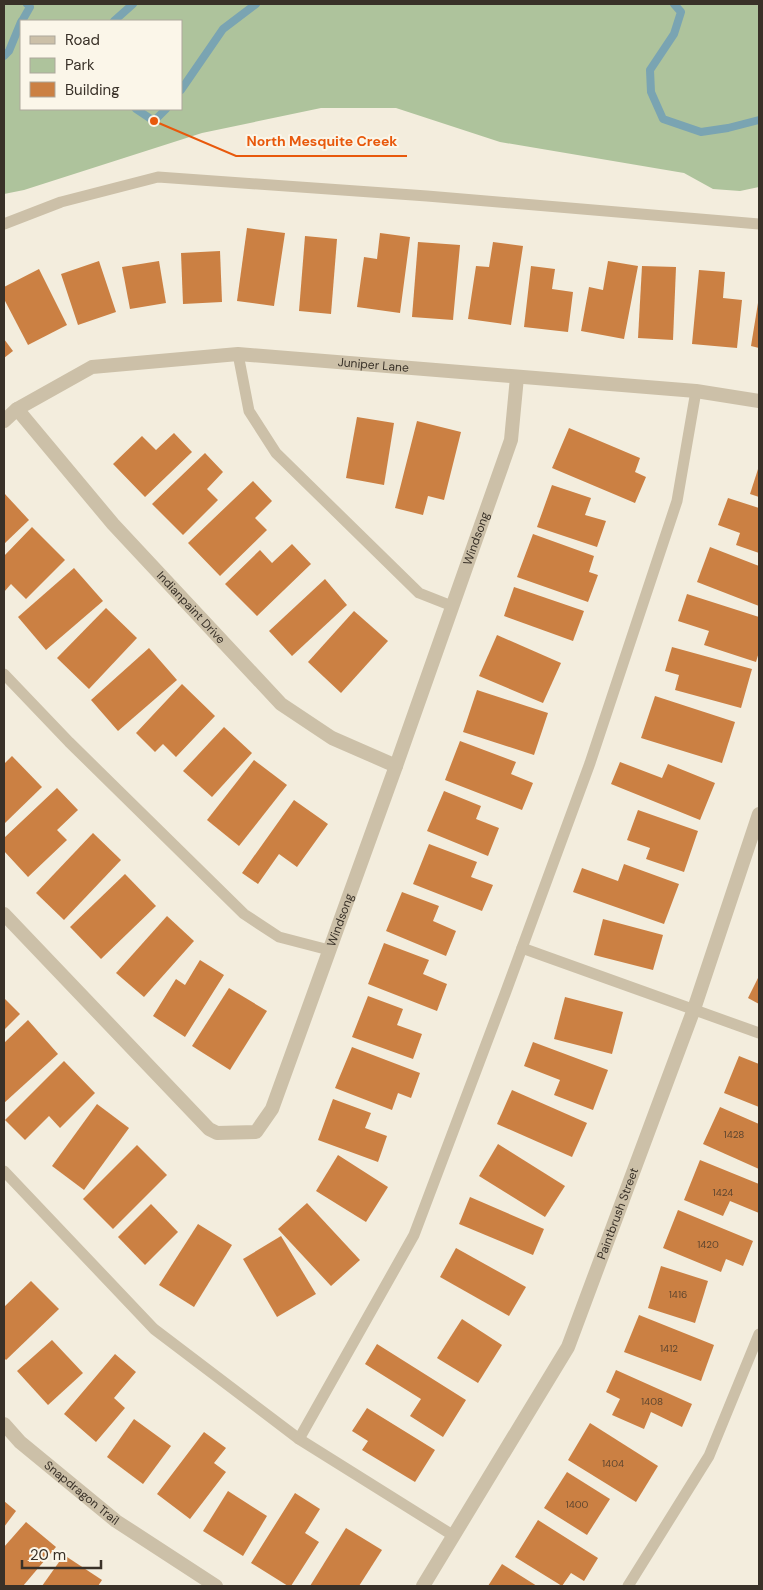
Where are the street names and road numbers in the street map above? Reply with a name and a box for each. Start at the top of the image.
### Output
street label: Juniper Lane [337,354,410,376]
street label: Windsong [459,509,493,567]
street label: Indianpaint Drive [153,568,229,647]
street label: Windsong [323,891,357,949]
street label: Paintbrush Street [593,1165,642,1262]
street label: Snapdragon Trail [41,1457,122,1529]

